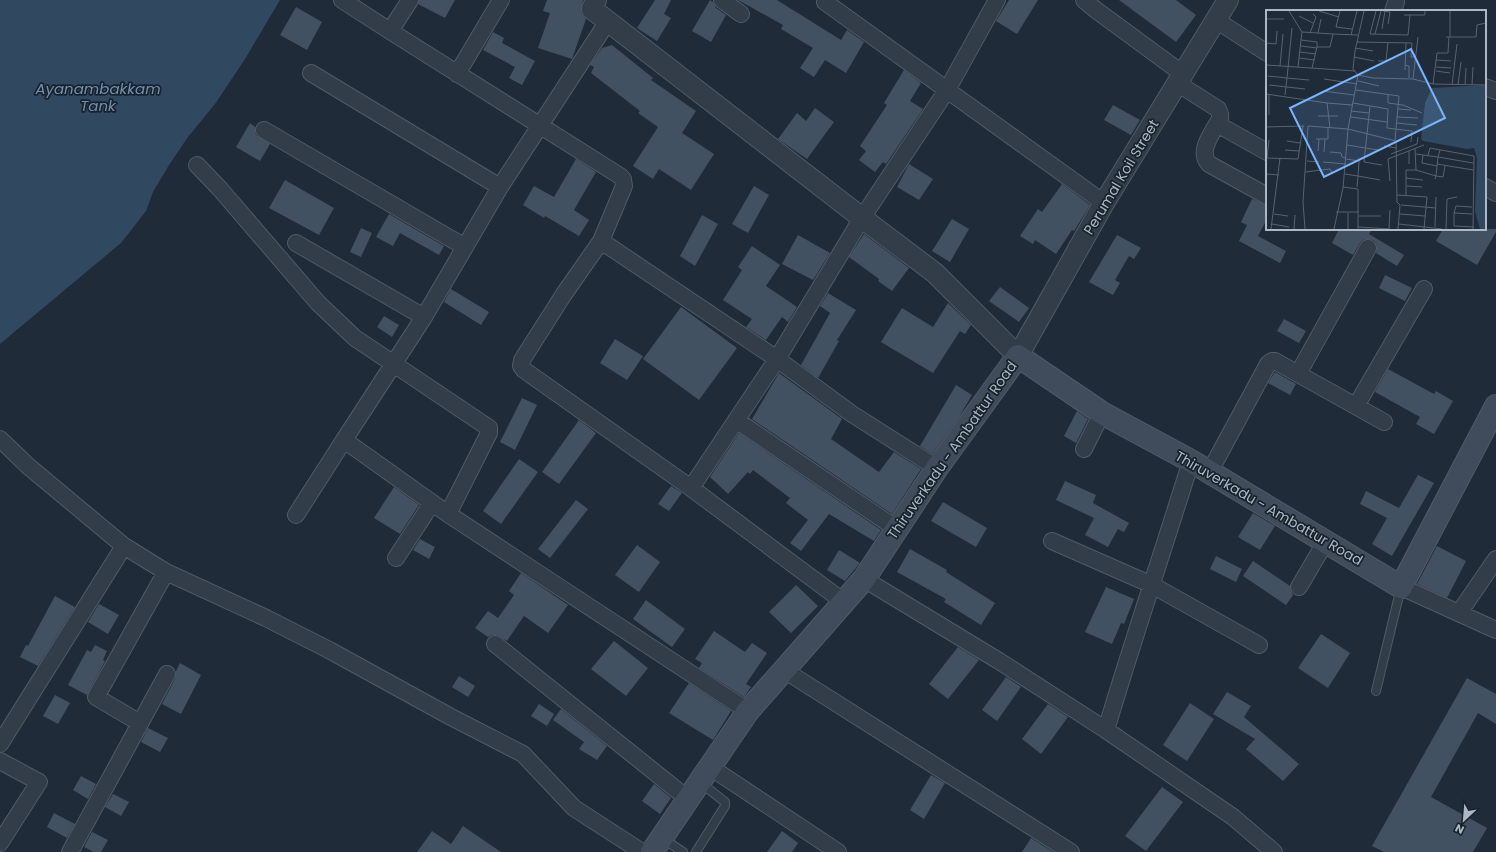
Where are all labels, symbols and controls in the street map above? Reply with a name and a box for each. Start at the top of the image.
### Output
inset map [1266,10,1486,230]
water label: Ayanambakkam Tank [34,78,161,116]
street label: Perumal Koil Street [1079,116,1163,238]
street label: Thiruverkadu - Ambattur Road [883,357,1021,543]
street label: Thiruverkadu - Ambattur Road [1172,446,1366,570]
north arrow [1444,800,1484,840]
text: N [1452,820,1467,838]

